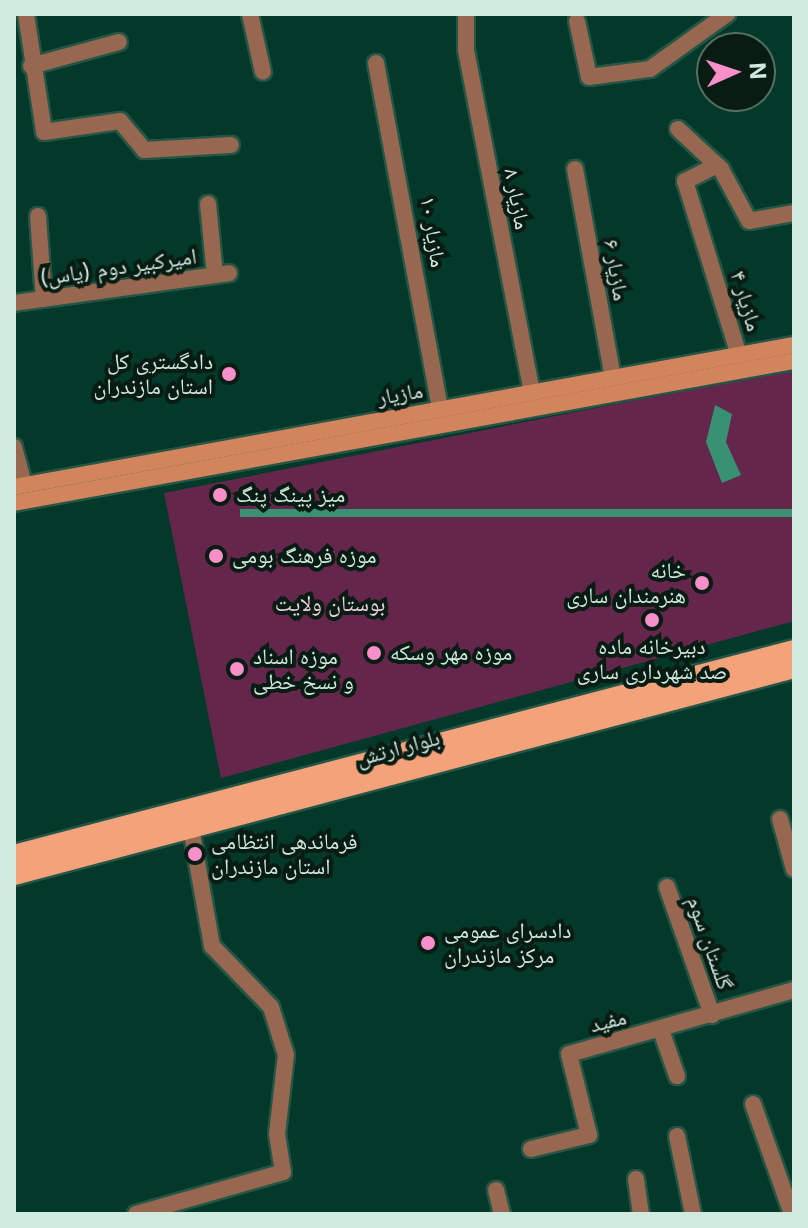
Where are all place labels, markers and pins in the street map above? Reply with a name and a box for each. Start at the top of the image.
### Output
place label: دادگستری کل استان مازندران [94,348,213,400]
marker: دادگستری کل استان مازندران [220,365,238,383]
place label: میز پینگ پنگ [236,482,345,508]
marker: میز پینگ پنگ [211,486,229,504]
place label: موزه فرهنگ بومی [232,543,376,569]
marker: موزه فرهنگ بومی [207,547,225,565]
place label: خانه هنرمندان ساری [566,557,686,608]
marker: خانه هنرمندان ساری [693,574,711,592]
marker: دبیرخانه ماده صد شهرداری ساری [643,611,661,629]
place label: دبیرخانه ماده صد شهرداری ساری [577,633,727,684]
place label: موزه مهر وسکه [390,640,512,666]
place label: موزه اسناد و نسخ خطی [253,643,354,694]
marker: موزه مهر وسکه [365,644,383,662]
marker: موزه اسناد و نسخ خطی [228,660,246,678]
place label: فرماندهی انتظامی استان مازندران [211,828,357,880]
marker: فرماندهی انتظامی استان مازندران [186,845,204,863]
place label: دادسرای عمومی مرکز مازندران [444,917,571,968]
marker: دادسرای عمومی مرکز مازندران [419,934,437,952]

